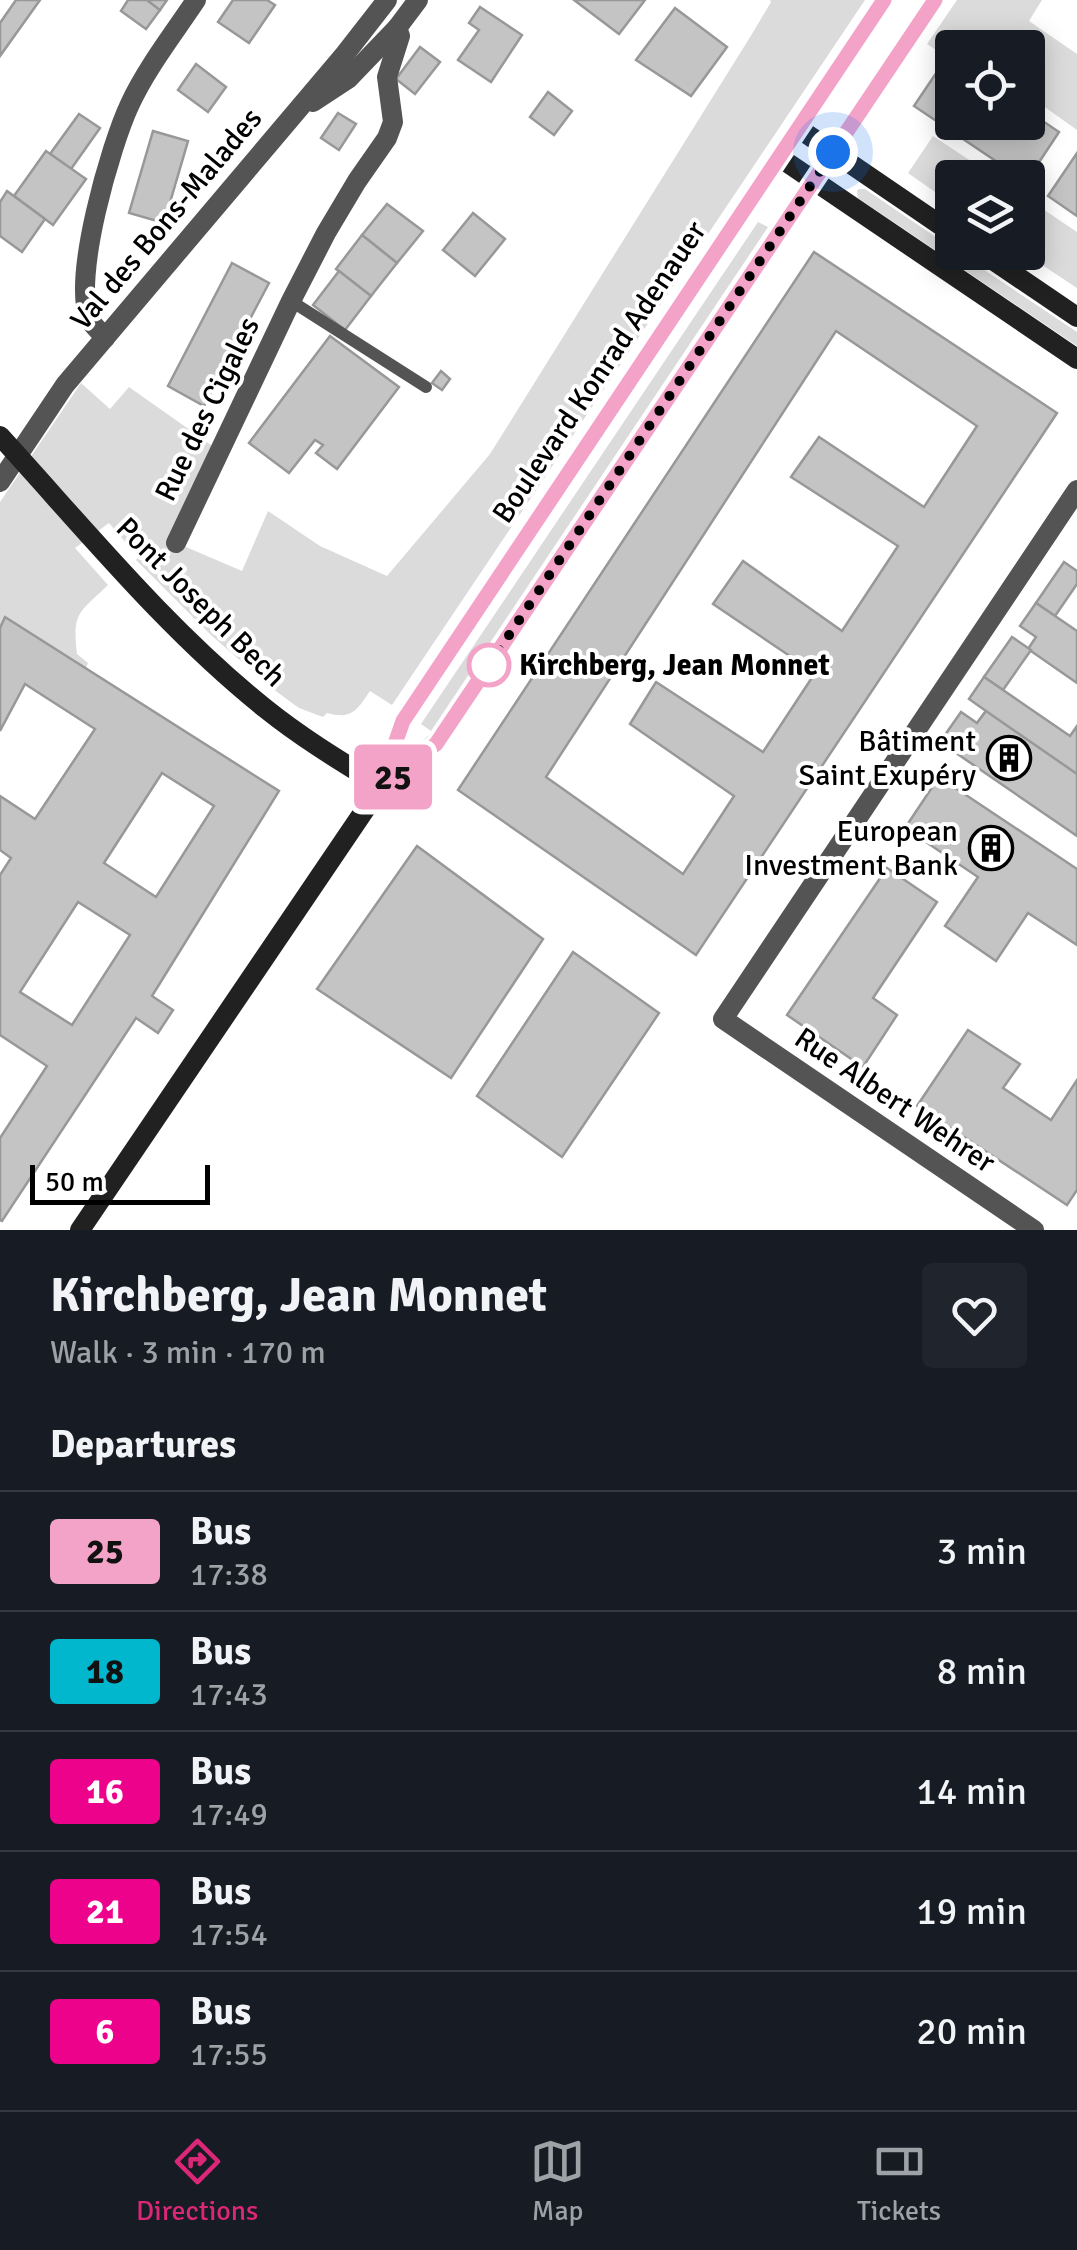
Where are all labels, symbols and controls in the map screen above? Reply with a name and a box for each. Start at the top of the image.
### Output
map controls [935,30,1045,270]
button: locate [935,30,1045,140]
street label: Val des Bons-Malades [63,101,270,338]
your location [808,127,858,177]
button: layers [935,160,1045,270]
street label: Boulevard Konrad Adenauer [484,214,714,530]
street label: Rue des Cigales [147,311,268,507]
street label: Pont Joseph Bech [108,510,293,695]
marker: Kirchberg, Jean Monnet [468,644,510,686]
place label: Kirchberg, Jean Monnet [519,647,830,684]
place label: Bâtiment Saint Exupéry [799,723,976,794]
building icon: Bâtiment Saint Exupéry [986,735,1032,781]
line badge: 25 [348,744,438,810]
text: 25 [374,756,412,799]
place label: European Investment Bank [744,813,958,884]
building icon: European Investment Bank [968,825,1014,871]
street label: Rue Albert Wehrer [787,1020,1002,1181]
scale bar [30,1160,210,1204]
text: 50 m [45,1165,104,1199]
button: heart [922,1263,1027,1368]
text: Kirchberg, Jean Monnet [50,1266,547,1325]
text: Walk · 3 min · 170 m [50,1333,326,1372]
text: Departures [50,1421,236,1468]
text: Bus [190,1508,251,1555]
text: 3 min [937,1528,1027,1575]
text: 25 [86,1530,124,1573]
text: 17:38 [190,1555,268,1594]
text: Bus [190,1628,251,1675]
text: 8 min [937,1648,1027,1695]
text: 18 [86,1650,124,1693]
text: 17:43 [190,1675,268,1714]
text: Bus [190,1748,251,1795]
text: 14 min [916,1768,1027,1815]
text: 16 [86,1770,124,1813]
text: 17:49 [190,1795,268,1834]
text: Bus [190,1868,251,1915]
text: 19 min [916,1888,1027,1935]
text: 21 [86,1890,124,1933]
text: 17:54 [190,1915,268,1954]
text: Bus [190,1988,251,2035]
text: 20 min [916,2008,1027,2055]
text: 6 [96,2010,114,2053]
text: 17:55 [190,2035,268,2074]
tab: Directions [136,2134,258,2228]
tab: Map [530,2134,585,2228]
tab: Tickets [857,2134,941,2228]

